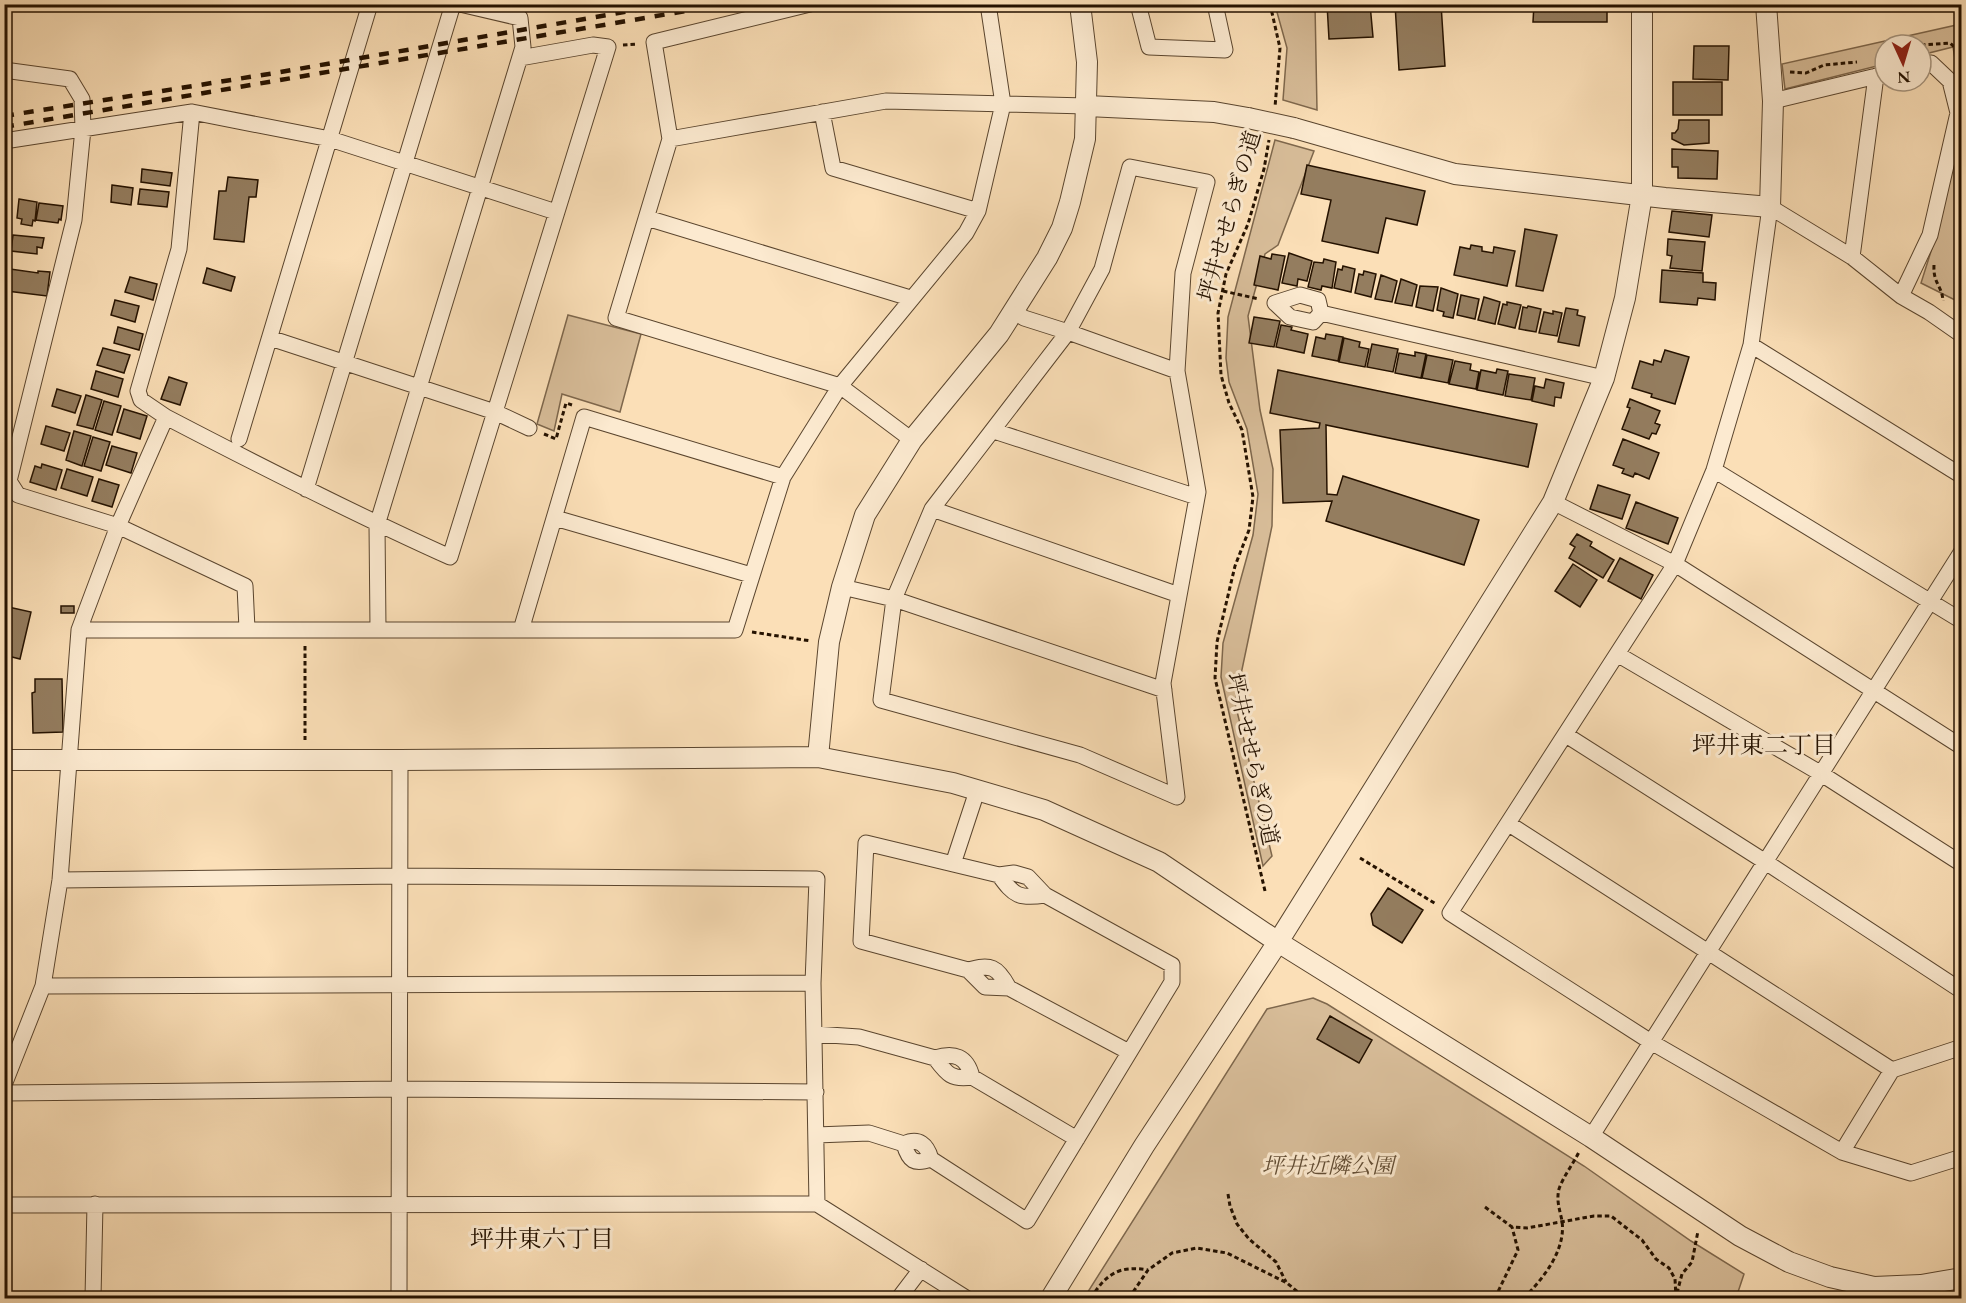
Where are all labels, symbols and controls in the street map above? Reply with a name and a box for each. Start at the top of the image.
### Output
north arrow [1873,33,1933,93]
text: N [1897,67,1911,88]
street label: 坪井せせらぎの道 [1191,127,1267,305]
street label: 坪井せせらぎの道 [1221,670,1285,848]
district label: 坪井東二丁目 [1692,729,1836,760]
park label: 坪井近隣公園 [1262,1151,1397,1180]
district label: 坪井東六丁目 [470,1223,614,1254]

